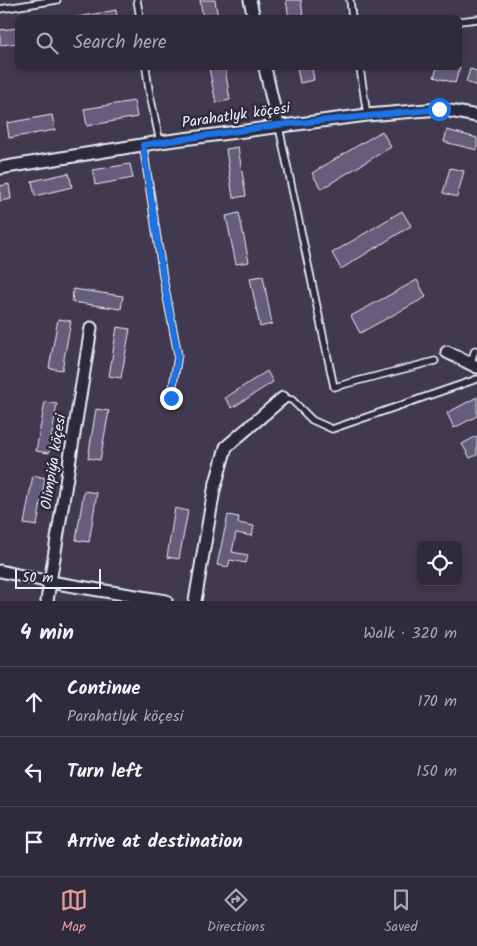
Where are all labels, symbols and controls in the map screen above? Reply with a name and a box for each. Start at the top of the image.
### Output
search box [15,15,462,70]
text: Search here [73,28,167,58]
icon: search [33,29,61,57]
street label: Parahatlyk köçesi [180,96,293,135]
route start [428,98,451,121]
route end [160,387,183,410]
street label: Olimpiýa köçesi [35,411,74,512]
map controls [417,541,462,586]
button: locate [417,541,462,586]
scale bar [15,566,101,589]
text: 50 m [22,567,53,589]
text: 4 min [20,617,74,650]
text: Walk · 320 m [363,621,457,646]
text: Continue [67,674,140,704]
icon: ahead [20,688,48,716]
text: 170 m [417,689,457,714]
text: Parahatlyk köçesi [67,704,183,729]
text: Turn left [67,757,142,787]
icon: left [20,758,48,786]
text: 150 m [416,759,457,784]
text: Arrive at destination [67,827,243,857]
icon: arrive [20,828,48,856]
tab: Map [60,886,88,938]
tab: Directions [207,886,265,938]
tab: Saved [384,886,417,938]

